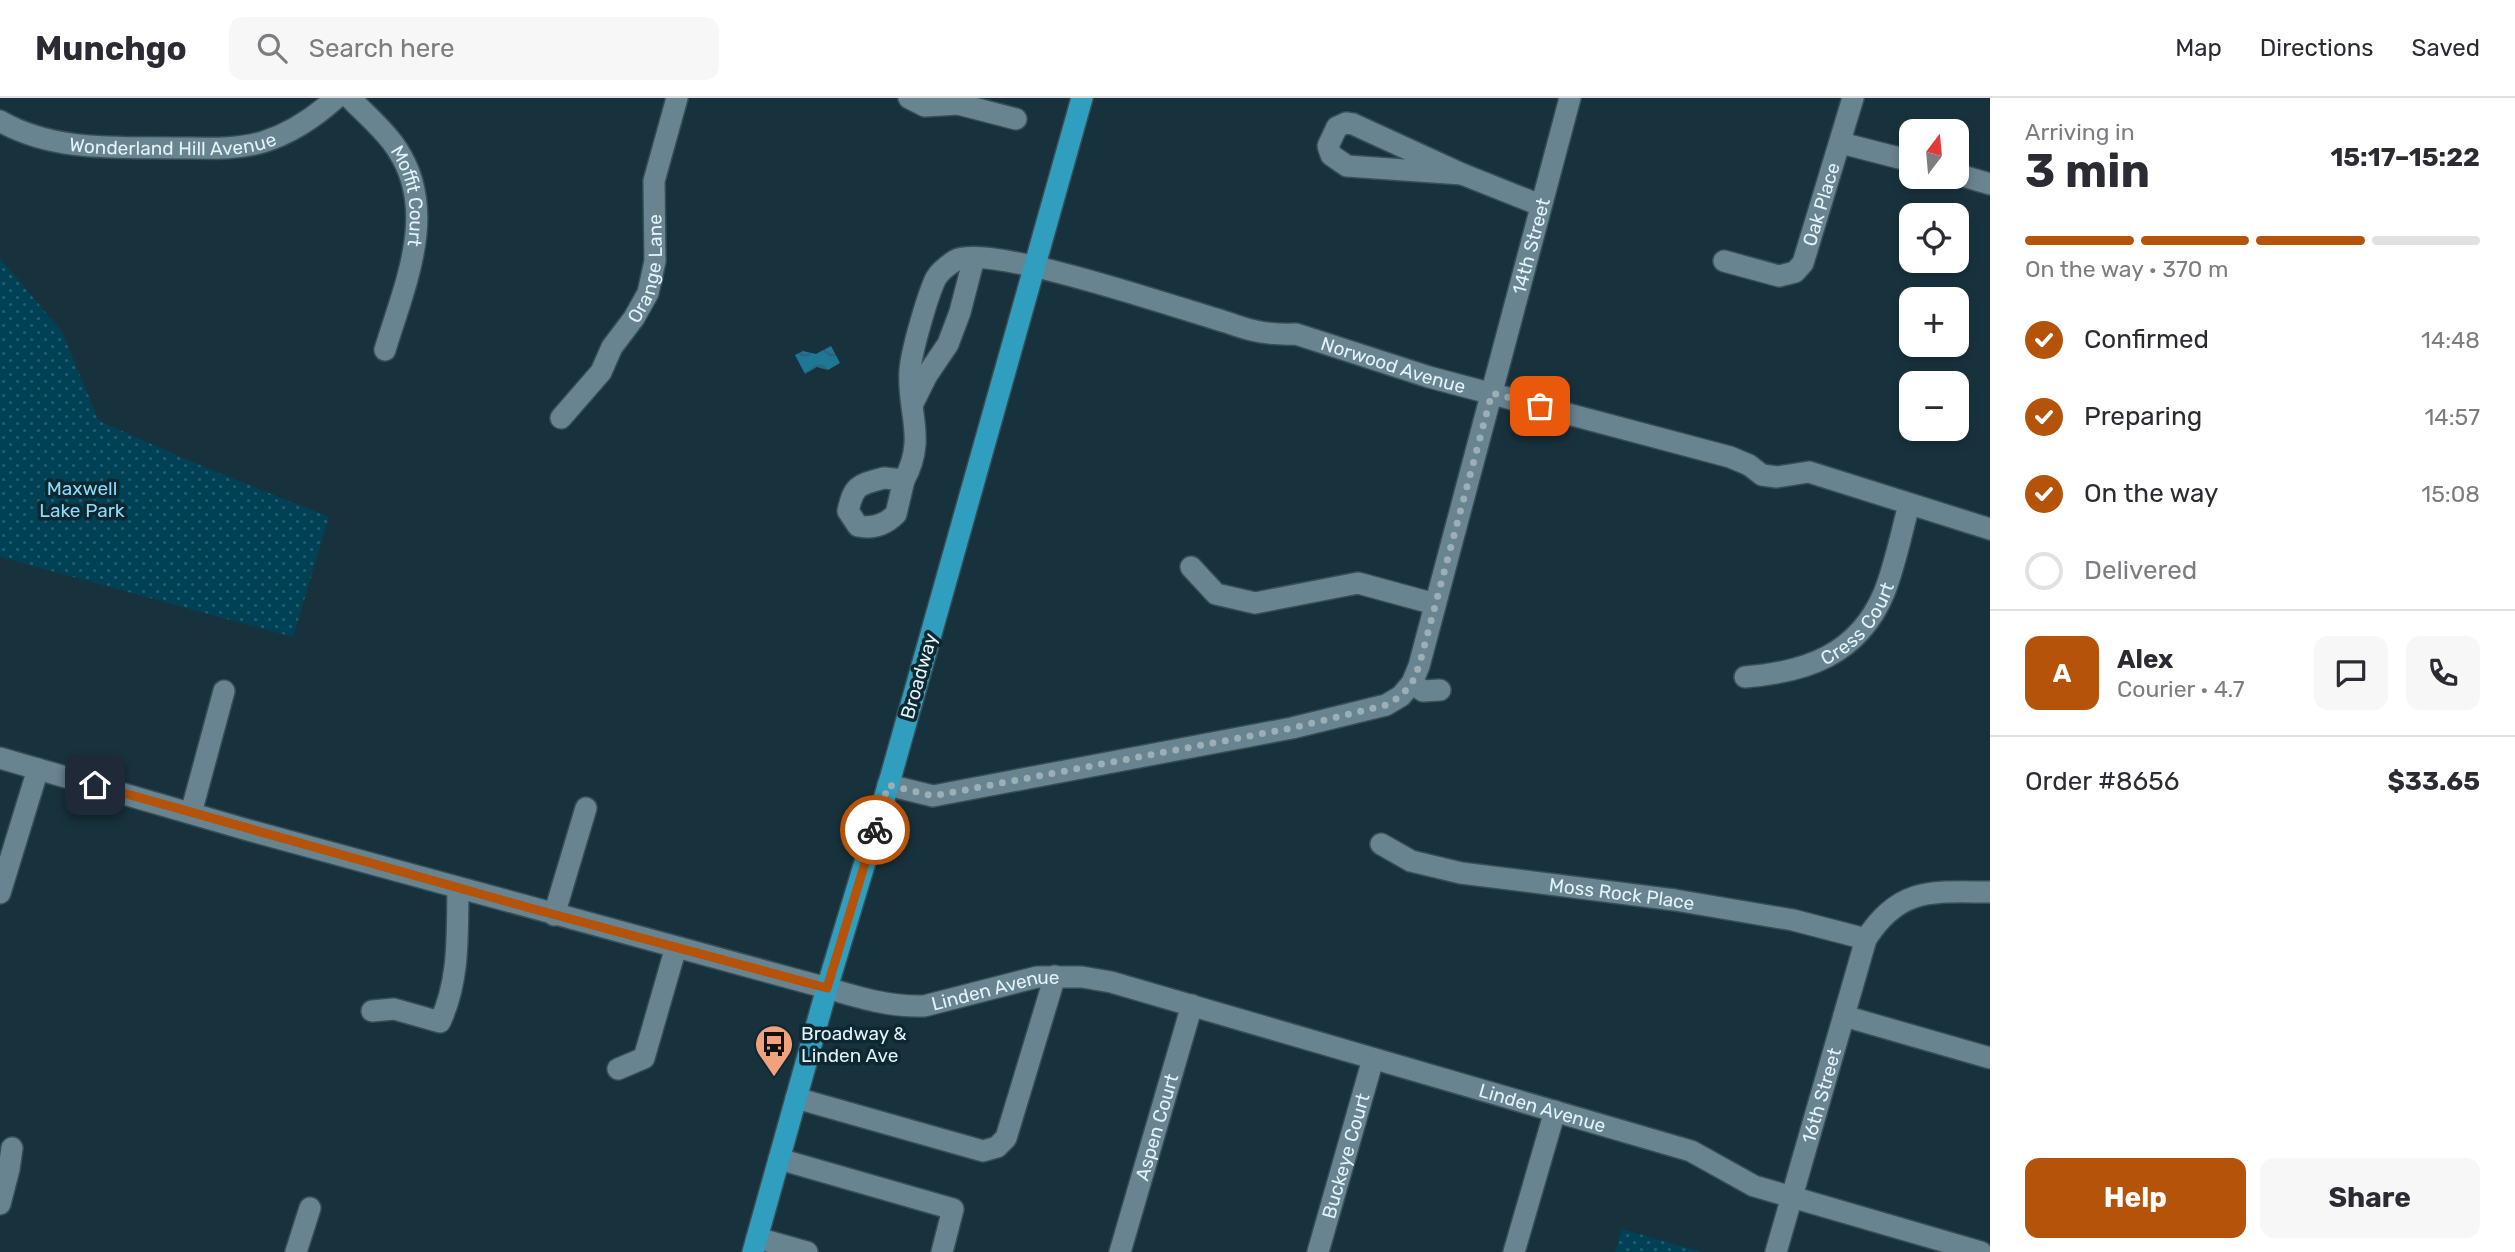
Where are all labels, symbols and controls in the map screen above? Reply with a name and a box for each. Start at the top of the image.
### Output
search box [229,17,719,80]
text: Munchgo [35,29,187,68]
icon: search [253,29,291,67]
text: Search here [309,33,455,64]
text: Map [2175,34,2222,62]
text: Directions [2260,34,2373,62]
text: Saved [2411,34,2480,62]
text: Arriving in [2025,118,2135,146]
north arrow [1899,119,1969,189]
map controls [1899,119,1969,441]
street label: Wonderland Hill Avenue [68,127,279,160]
street label: Moffit Court [386,141,428,249]
text: 15:17–15:22 [2330,142,2480,173]
text: 3 min [2025,144,2150,199]
street label: Oak Place [1797,160,1844,249]
street label: 14th Street [1507,195,1555,297]
button: locate [1899,203,1969,273]
street label: Orange Lane [622,214,667,327]
text: On the way · 370 m [2025,255,2228,283]
button: + [1899,287,1969,357]
icon: check [2025,321,2063,359]
text: Confirmed [2084,324,2209,355]
text: 14:48 [2421,326,2480,354]
street label: Norwood Avenue [1318,331,1468,398]
button: − [1899,371,1969,441]
pin [1510,376,1570,436]
icon: bag [1521,387,1559,425]
icon: check [2025,398,2063,436]
text: Preparing [2084,401,2202,432]
text: 14:57 [2425,403,2480,431]
icon: check [2025,475,2063,513]
park label: Maxwell Lake Park [39,477,125,522]
text: On the way [2084,478,2218,509]
text: 15:08 [2421,480,2480,508]
text: Delivered [2084,555,2197,586]
street label: Cress Court [1816,579,1899,670]
street label: Broadway [896,630,942,722]
button: chat [2314,636,2388,710]
button: phone [2406,636,2480,710]
text: Alex [2117,644,2173,675]
text: A [2053,658,2071,689]
text: Courier · 4.7 [2117,675,2244,703]
pin [65,755,125,815]
icon: home [76,766,114,804]
text: Order #8656 [2025,766,2179,797]
text: $33.65 [2387,766,2480,797]
courier [840,795,910,865]
icon: bike [856,811,894,849]
street label: Moss Rock Place [1548,873,1696,915]
street label: Linden Avenue [929,966,1059,1015]
place label: Broadway & Linden Ave [801,1022,906,1067]
bus stop icon: Broadway & Linden Ave [753,1023,795,1078]
street label: 16th Street [1796,1044,1846,1146]
street label: Aspen Court [1130,1071,1183,1183]
street label: Linden Avenue [1476,1078,1609,1137]
street label: Buckeye Court [1317,1090,1374,1221]
button: Help [2025,1158,2246,1238]
button: Share [2260,1158,2480,1238]

